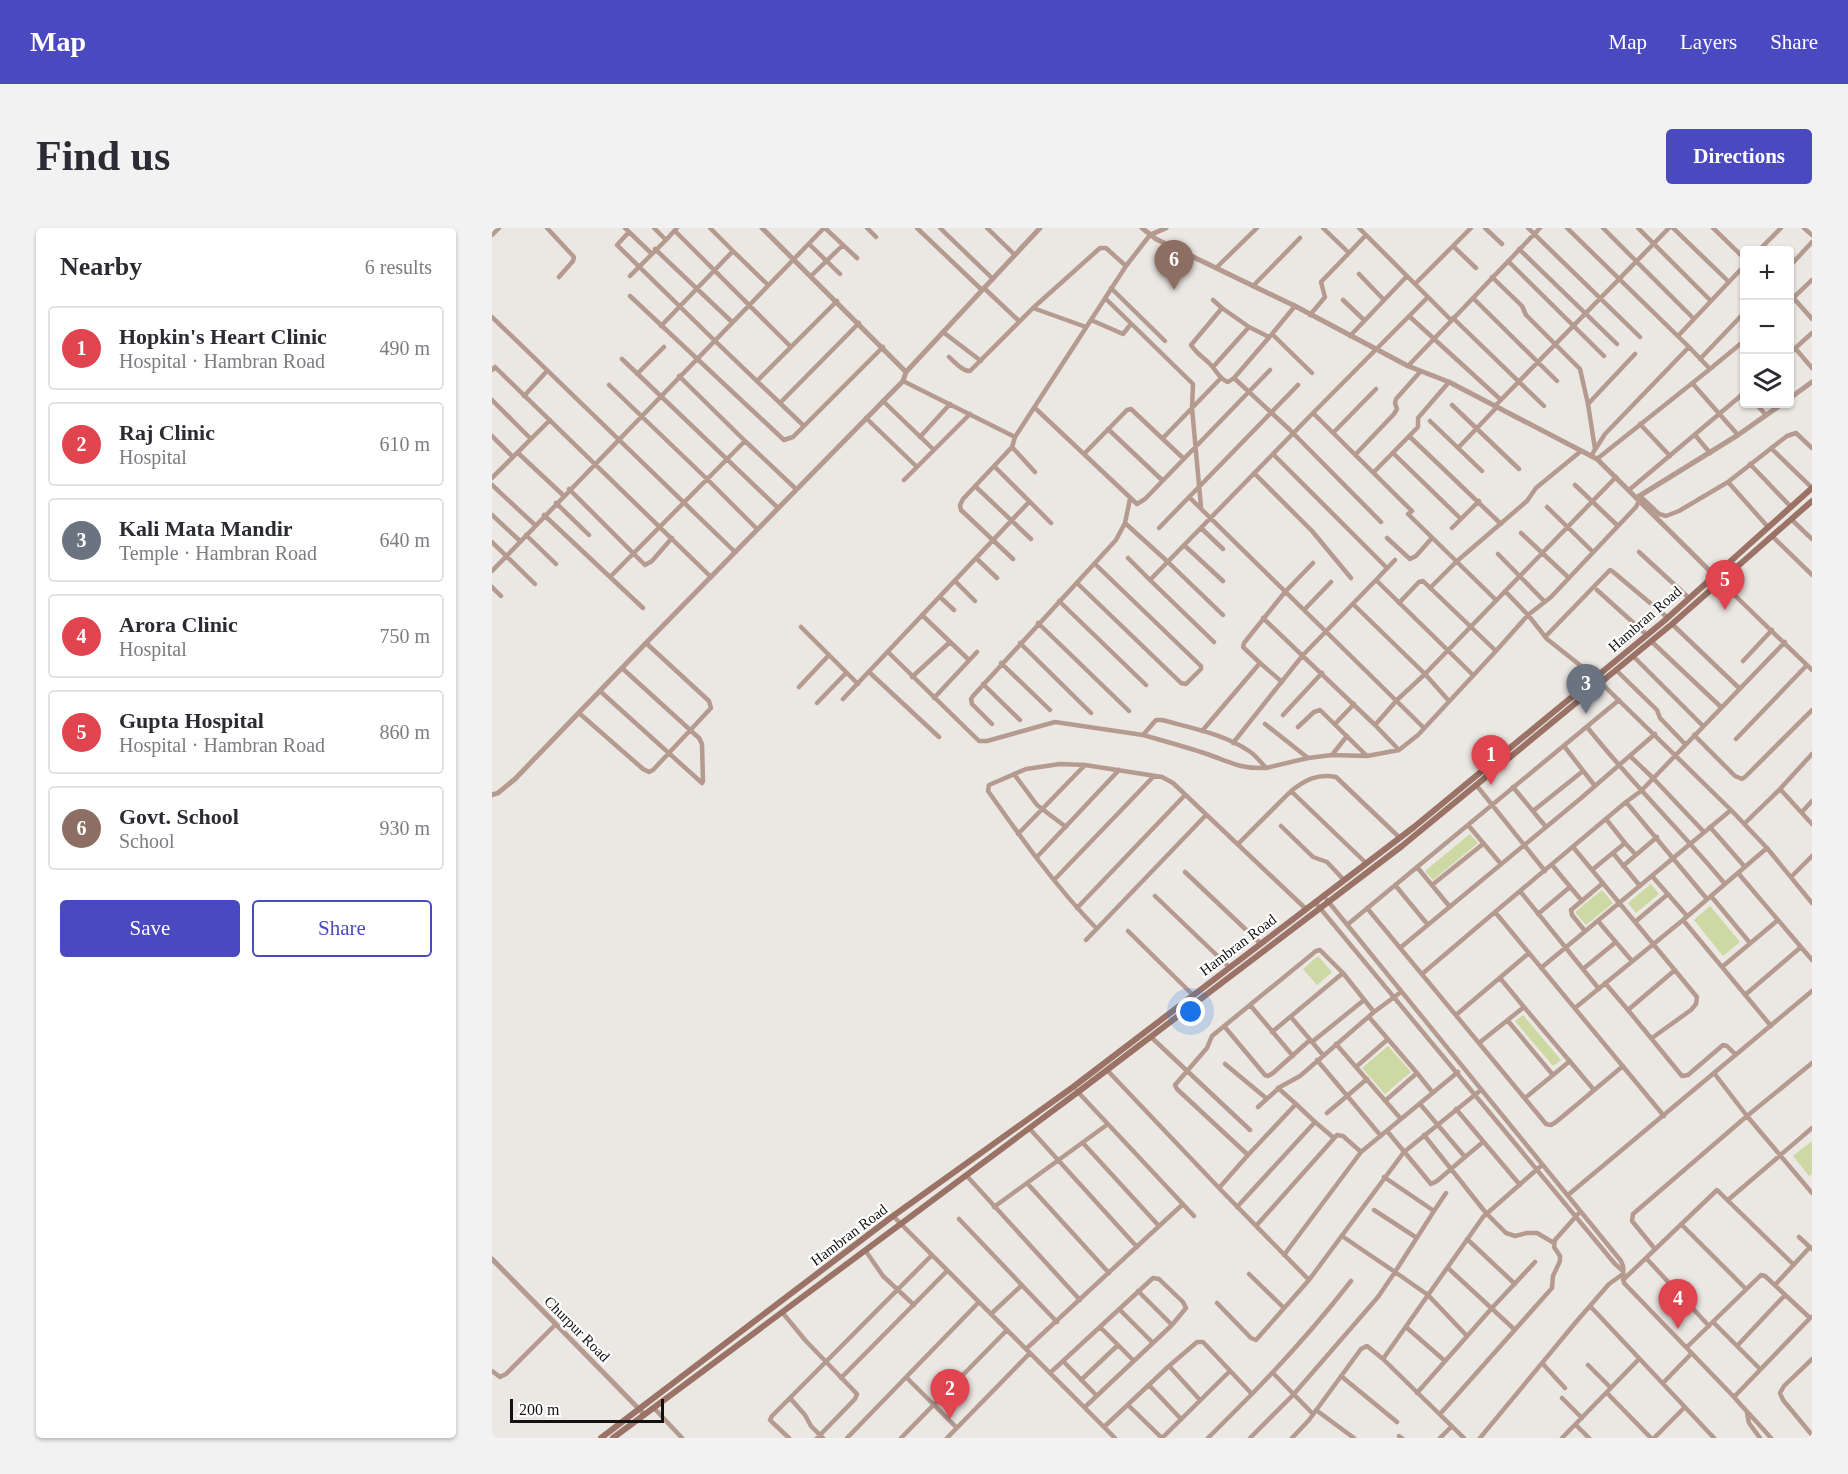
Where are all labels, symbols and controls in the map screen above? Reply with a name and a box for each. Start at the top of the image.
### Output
text: Map [30,26,86,57]
text: Map [1609,30,1647,54]
text: Layers [1680,30,1737,54]
text: Share [1770,30,1818,54]
button: Directions [1666,129,1812,184]
text: Find us [36,133,170,179]
pin: 6 [1154,241,1194,290]
map controls [1740,246,1794,408]
button: + [1740,246,1794,300]
text: Nearby [60,252,142,281]
text: 6 results [365,256,432,278]
button: − [1740,300,1794,354]
text: Hopkin's Heart Clinic [119,324,327,349]
text: 1 [77,337,87,359]
text: 490 m [379,337,430,359]
text: Hospital · Hambran Road [119,350,325,372]
button: layers [1740,354,1794,408]
text: Raj Clinic [119,420,215,445]
text: 2 [77,433,87,455]
text: 610 m [379,433,430,455]
text: Hospital [119,446,187,468]
text: Kali Mata Mandir [119,516,293,541]
text: 3 [77,529,87,551]
text: 640 m [379,529,430,551]
text: Temple · Hambran Road [119,542,317,564]
pin: 5 [1706,560,1744,610]
street label: Hambran Road [1605,583,1685,655]
text: Arora Clinic [119,612,238,637]
text: 4 [77,625,87,647]
text: 750 m [379,625,430,647]
text: Hospital [119,638,187,660]
pin: 3 [1566,664,1606,714]
text: Gupta Hospital [119,708,264,733]
text: 5 [77,721,87,743]
text: 860 m [379,721,430,743]
text: Hospital · Hambran Road [119,734,325,756]
pin: 1 [1472,736,1510,785]
text: Govt. School [119,804,239,829]
text: 6 [77,817,87,839]
text: 930 m [379,817,430,839]
text: School [119,830,175,852]
button: Save [60,900,240,957]
button: Share [252,900,432,957]
street label: Hambran Road [1197,911,1280,979]
your location [1176,997,1205,1026]
street label: Hambran Road [808,1201,891,1269]
pin: 4 [1658,1280,1698,1329]
street label: Churpur Road [541,1293,613,1365]
pin: 2 [930,1370,970,1419]
scale bar [510,1396,664,1424]
text: 200 m [519,1401,559,1418]

